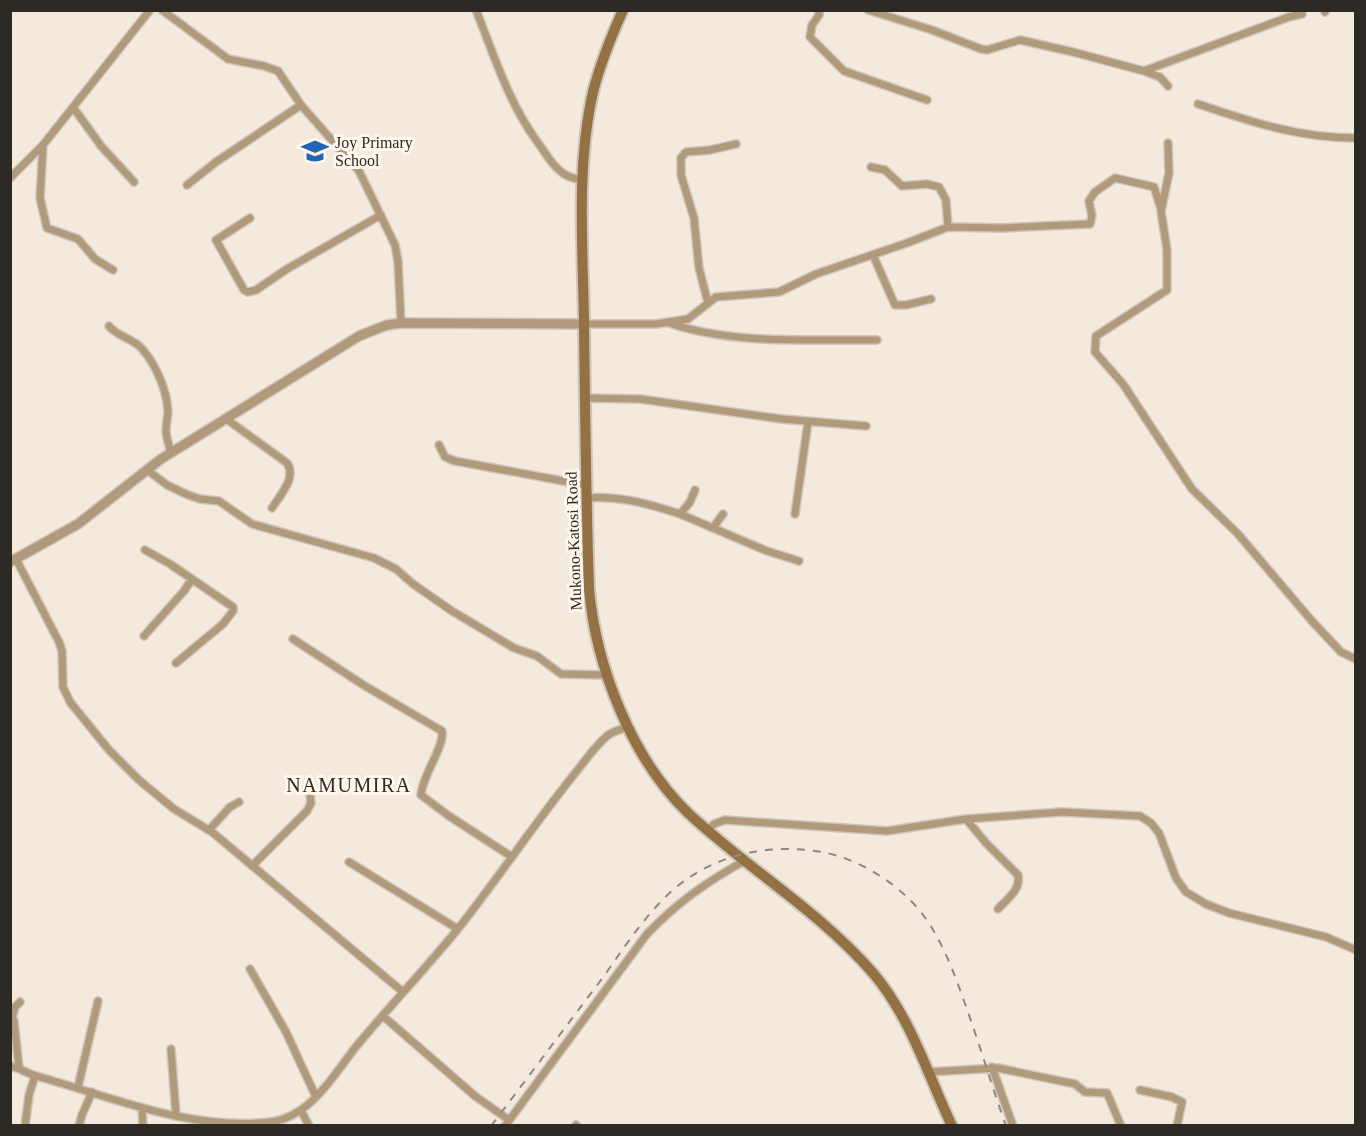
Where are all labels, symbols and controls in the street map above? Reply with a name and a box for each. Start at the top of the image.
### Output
place label: Joy Primary School [335,134,413,169]
school or university icon: Joy Primary School [300,136,330,166]
street label: Mukono-Katosi Road [563,471,584,611]
district label: NAMUMIRA [286,774,412,796]

